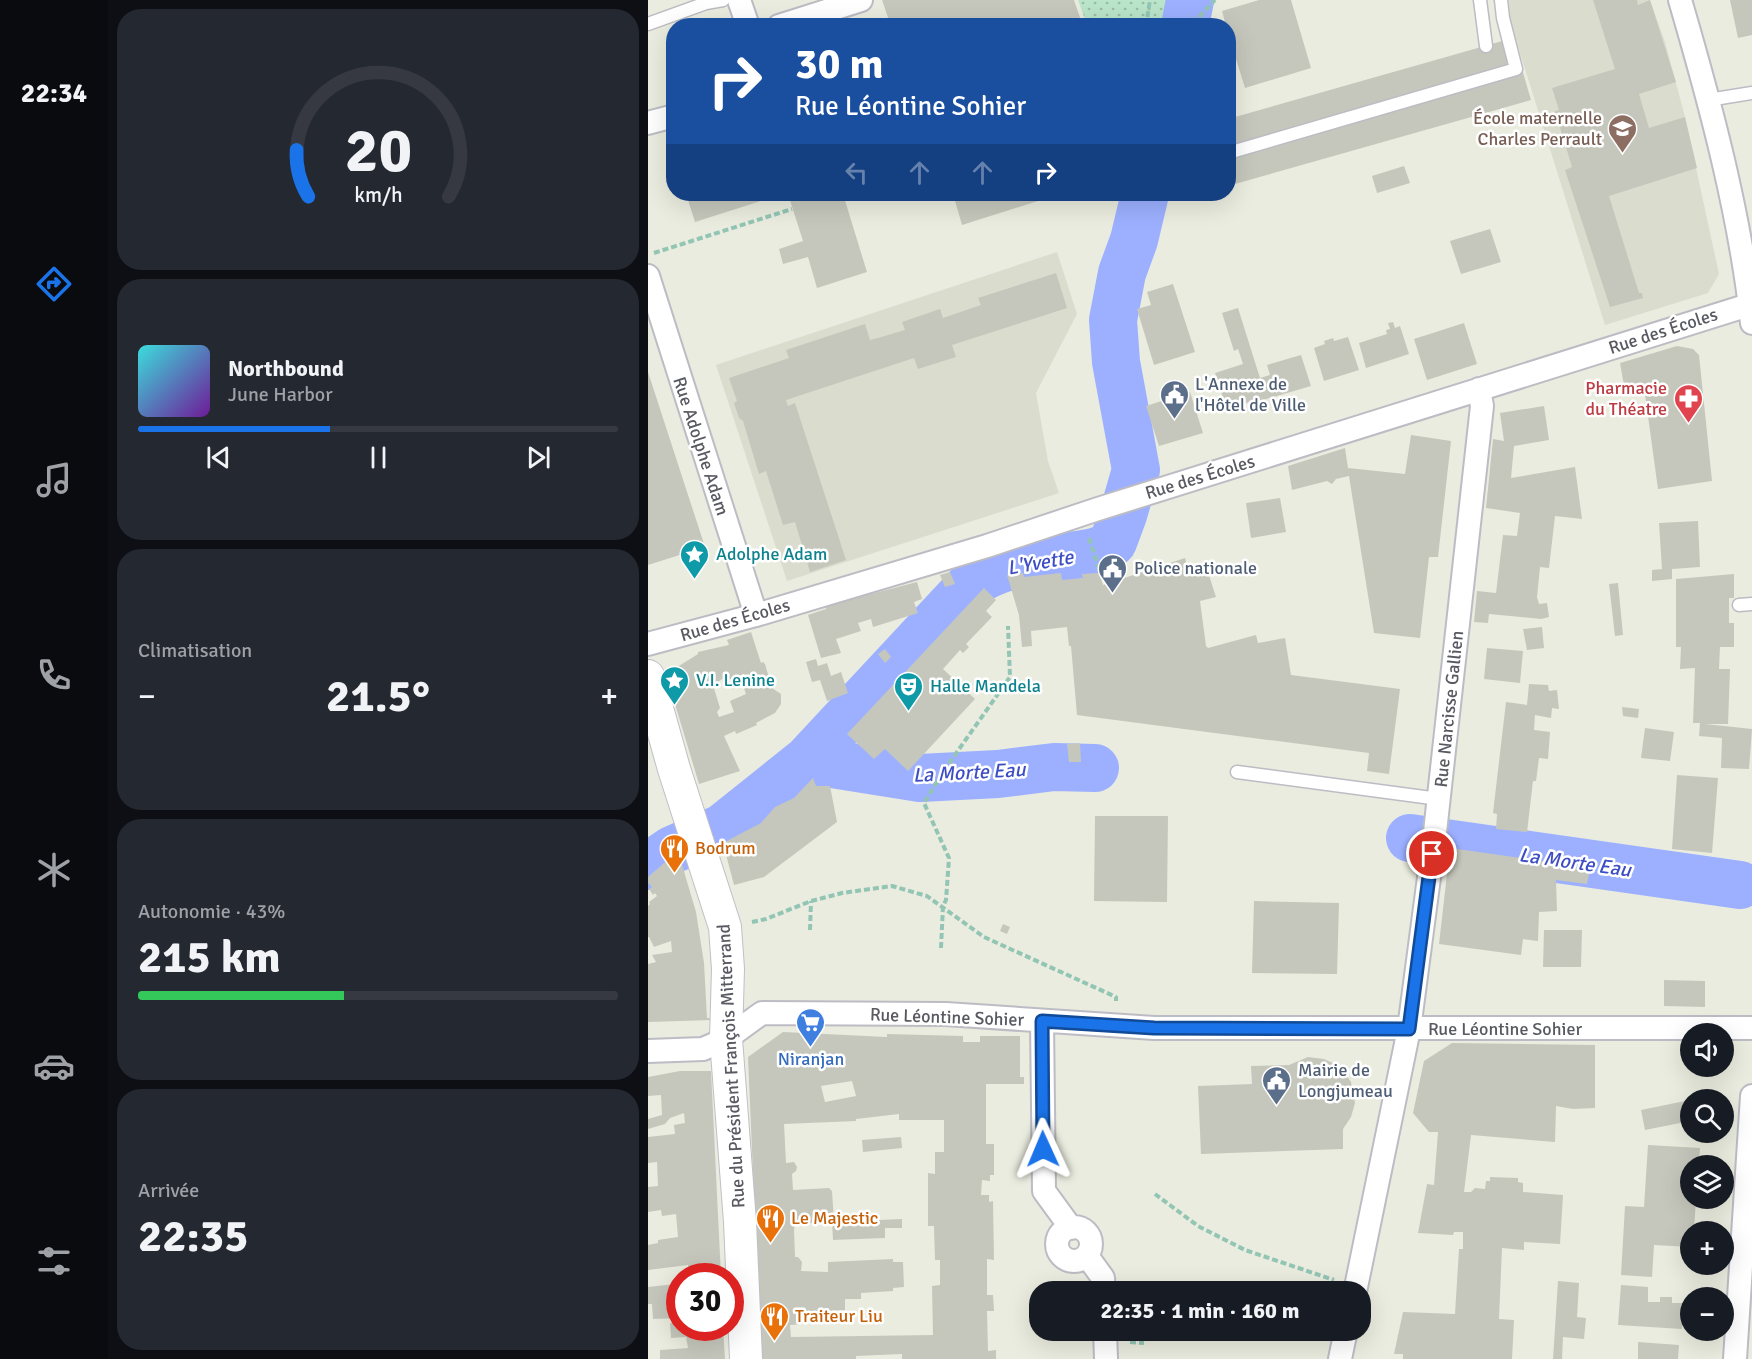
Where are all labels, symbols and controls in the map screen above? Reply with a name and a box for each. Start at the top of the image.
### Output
text: 30 m [795,39,884,90]
icon: right [696,42,774,120]
text: 22:34 [21,77,87,110]
text: Rue Léontine Sohier [795,90,1026,123]
place label: École maternelle Charles Perrault [1473,107,1602,150]
text: 20 [344,112,412,189]
school or university icon: École maternelle Charles Perrault [1607,112,1639,154]
icon: left [840,156,873,189]
icon: ahead [903,156,936,189]
icon: ahead [966,156,999,189]
icon: right [1029,156,1062,189]
text: km/h [354,182,402,208]
icon: directions [33,263,75,305]
street label: Rue des Écoles [1606,303,1720,359]
text: Northbound [228,355,344,382]
place label: L'Annexe de l'Hôtel de Ville [1195,373,1306,416]
street label: Rue Adolphe Adam [668,374,734,518]
place label: Pharmacie du Théatre [1585,377,1667,420]
public building icon: L'Annexe de l'Hôtel de Ville [1158,378,1190,420]
text: June Harbor [228,382,333,407]
pharmacy icon: Pharmacie du Théatre [1672,382,1704,424]
icon: previous [202,441,235,474]
icon: pause [362,441,395,474]
icon: next [522,441,555,474]
street label: Rue des Écoles [1143,450,1257,504]
icon: music [33,459,75,501]
place icon: Adolphe Adam [679,538,711,580]
place label: Adolphe Adam [716,543,827,565]
water label: L'Yvette [1005,544,1076,581]
public building icon: Police nationale [1097,552,1129,594]
place label: Police nationale [1134,557,1257,579]
street label: Rue des Écoles [678,594,793,646]
street label: Rue Narcisse Gallien [1430,629,1468,789]
text: Climatisation [138,638,252,663]
icon: phone [33,654,75,696]
place icon: V.I. Lenine [659,664,691,706]
text: 21.5° [326,669,430,724]
place label: V.I. Lenine [696,669,775,691]
theatre icon: Halle Mandela [893,670,925,712]
place label: Halle Mandela [930,675,1041,697]
text: − [138,676,156,717]
text: + [600,676,618,717]
water label: La Morte Eau [912,757,1027,788]
pin [1406,828,1457,879]
restaurant icon: Bodrum [658,832,690,874]
place label: Bodrum [695,837,756,859]
icon: arrive [1415,837,1448,870]
water label: La Morte Eau [1517,842,1633,883]
icon: climate [33,849,75,891]
text: Autonomie · 43% [138,899,285,924]
street label: Rue du Président François Mitterrand [713,923,749,1209]
text: 215 km [138,930,281,985]
street label: Rue Léontine Sohier [870,1003,1025,1031]
supermarket icon: Niranjan [795,1006,827,1048]
street label: Rue Léontine Sohier [1428,1018,1582,1040]
map controls [1680,1023,1734,1341]
button: sound [1680,1023,1734,1077]
icon: car [33,1045,75,1087]
place label: Niranjan [778,1048,844,1070]
place label: Mairie de Longjumeau [1298,1059,1393,1102]
public building icon: Mairie de Longjumeau [1261,1064,1293,1106]
button: search [1680,1089,1734,1143]
position arrow [1011,1117,1075,1181]
button: layers [1680,1155,1734,1209]
text: Arrivée [138,1178,199,1203]
restaurant icon: Le Majestic [754,1202,786,1244]
place label: Le Majestic [791,1207,878,1229]
text: 22:35 [138,1209,248,1264]
button: + [1680,1221,1734,1275]
icon: filters [33,1240,75,1282]
speed limit sign: 30 [666,1263,744,1341]
button: − [1680,1287,1734,1341]
text: 22:35 · 1 min · 160 m [1100,1297,1300,1324]
restaurant icon: Traiteur Liu [758,1300,790,1342]
place label: Traiteur Liu [795,1305,883,1327]

